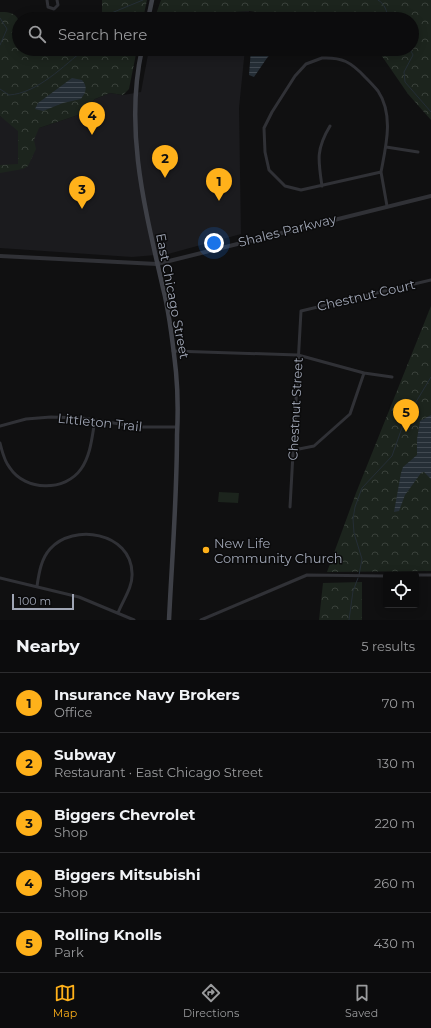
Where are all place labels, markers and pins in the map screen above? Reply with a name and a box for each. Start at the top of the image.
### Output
pin: 4 [79,102,105,135]
pin: 2 [152,145,178,178]
pin: 1 [206,168,232,201]
pin: 3 [69,176,95,209]
pin: 5 [393,399,419,432]
place label: New Life Community Church [214,535,343,566]
marker: New Life Community Church [201,545,211,555]

